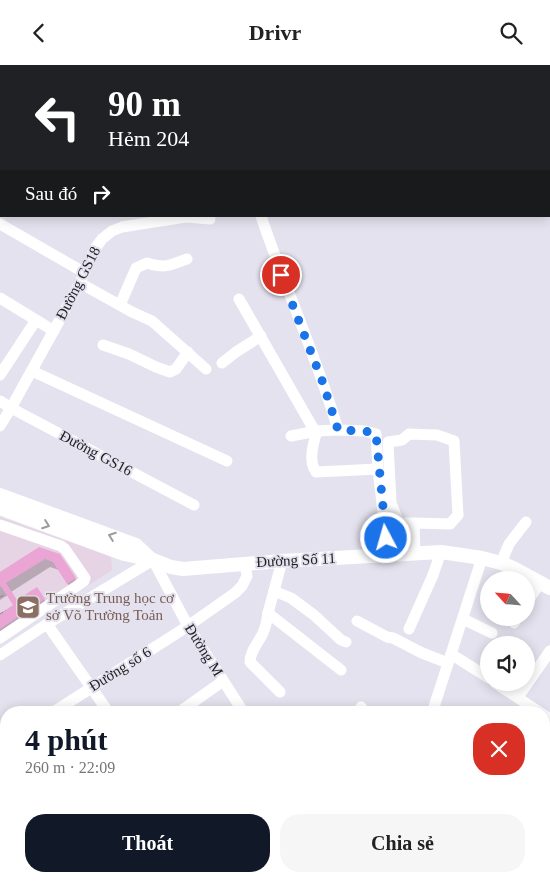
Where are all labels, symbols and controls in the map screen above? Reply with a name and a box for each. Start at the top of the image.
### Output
icon: back [25,19,53,47]
icon: search [497,19,525,47]
text: Drivr [249,20,301,45]
icon: left [25,85,90,150]
text: 90 m [108,85,181,124]
text: Hẻm 204 [108,126,189,151]
icon: right [87,180,115,208]
text: Sau đó [25,183,77,204]
street label: Đường GS18 [53,244,103,322]
pin [260,254,302,296]
icon: arrive [267,261,295,289]
street label: Đường GS16 [57,427,135,479]
position arrow [359,511,411,563]
one-way arrow [41,519,50,529]
one-way arrow [108,532,117,542]
street label: Đường Số 11 [256,550,336,570]
north arrow [480,571,535,626]
map controls [480,571,535,691]
place label: Trường Trung học cơ sở Võ Trường Toản [46,590,175,623]
school or university icon: Trường Trung học cơ sở Võ Trường Toản [15,594,41,620]
street label: Đường M [182,621,226,679]
button: sound [480,636,535,691]
street label: Đường số 6 [86,643,154,694]
text: 4 phút [25,723,108,756]
button: close [473,723,525,775]
text: 260 m · 22:09 [25,759,115,776]
button: Thoát [25,814,270,872]
button: Chia sẻ [280,814,525,872]

